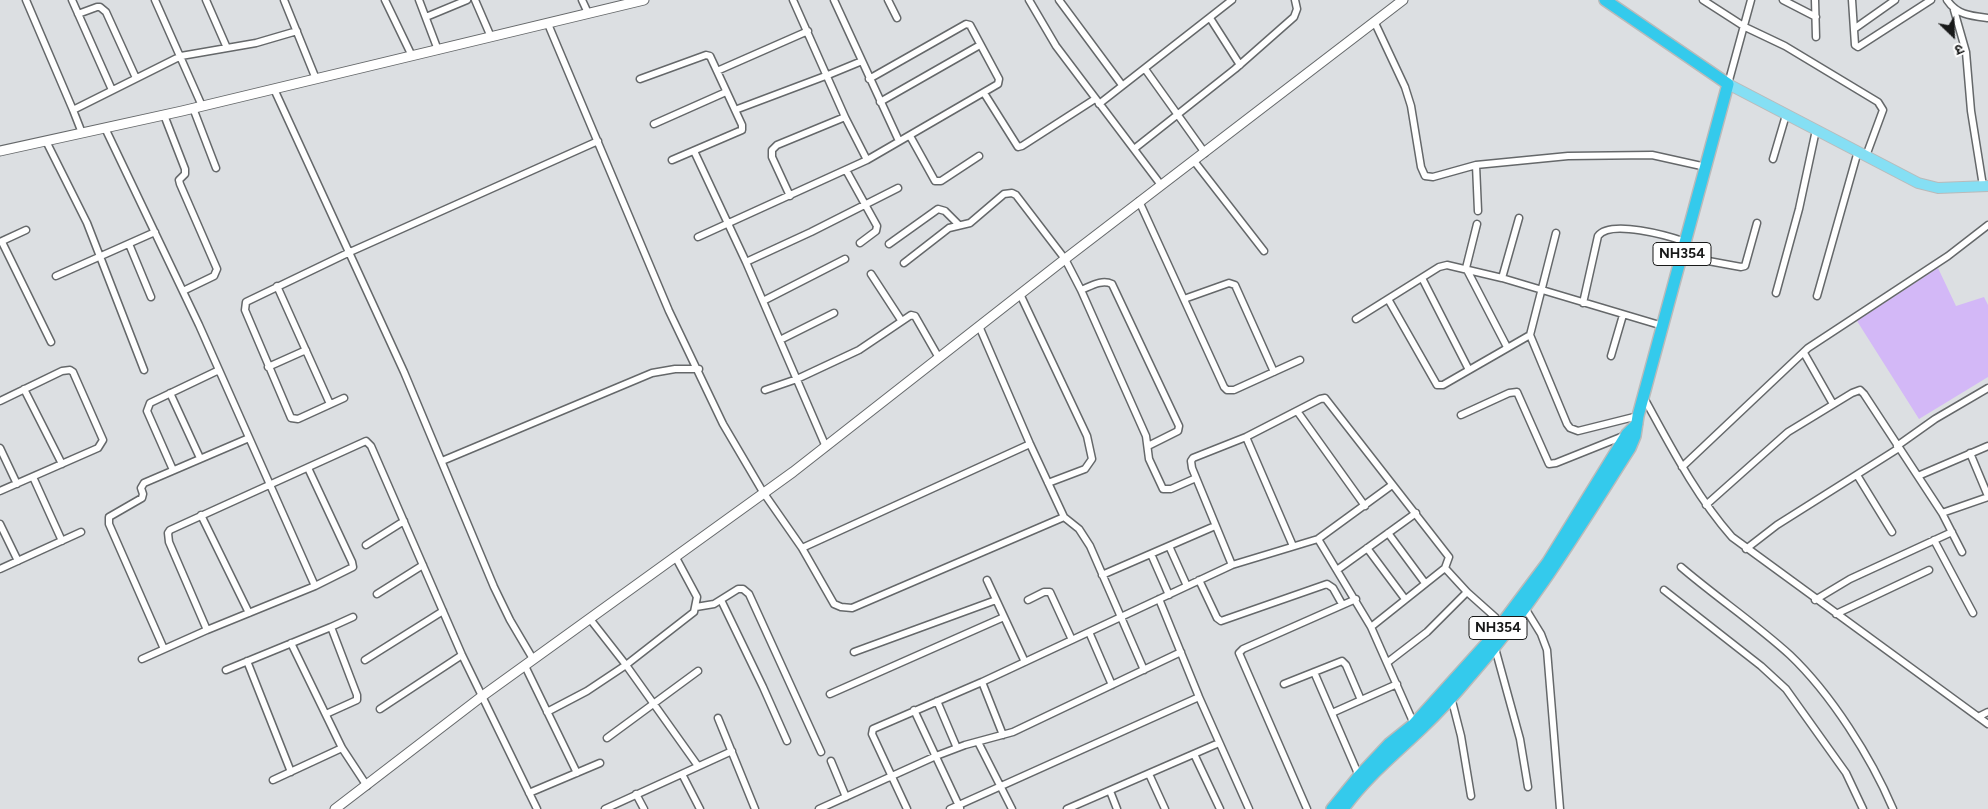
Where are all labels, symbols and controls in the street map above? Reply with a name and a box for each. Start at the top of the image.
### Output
north arrow [1928,10,1978,60]
text: उ [1952,40,1967,59]
road number: NH354 [1653,242,1711,266]
road number: NH354 [1469,616,1527,640]

